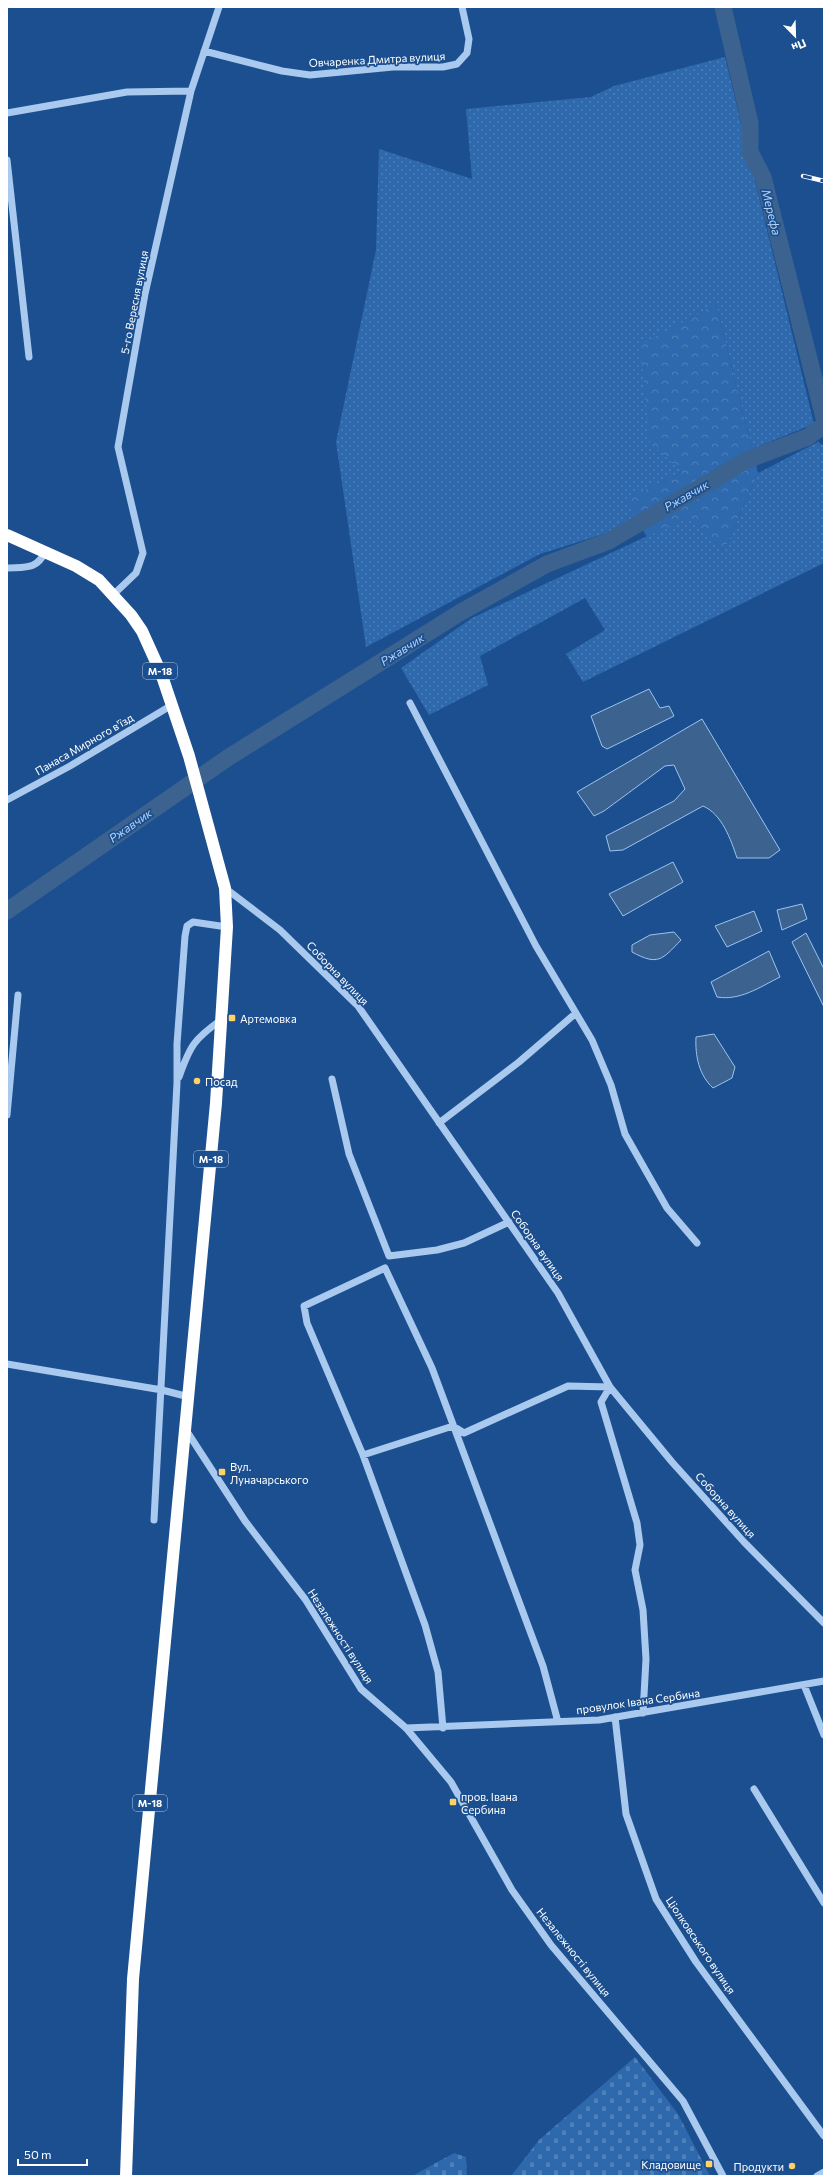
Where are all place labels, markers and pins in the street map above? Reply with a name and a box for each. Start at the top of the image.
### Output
place label: Артемовка [240,1012,297,1025]
marker: Артемовка [227,1013,237,1023]
place label: Посад [205,1075,238,1088]
marker: Посад [192,1076,202,1086]
place label: Вул. Луначарського [230,1460,309,1486]
marker: Вул. Луначарського [217,1467,227,1477]
place label: пров. Івана Сербина [461,1790,517,1816]
marker: пров. Івана Сербина [448,1797,458,1807]
place label: Кладовище [641,2158,701,2171]
marker: Кладовище [704,2159,714,2169]
place label: Продукти [733,2160,784,2173]
marker: Продукти [787,2161,797,2171]

